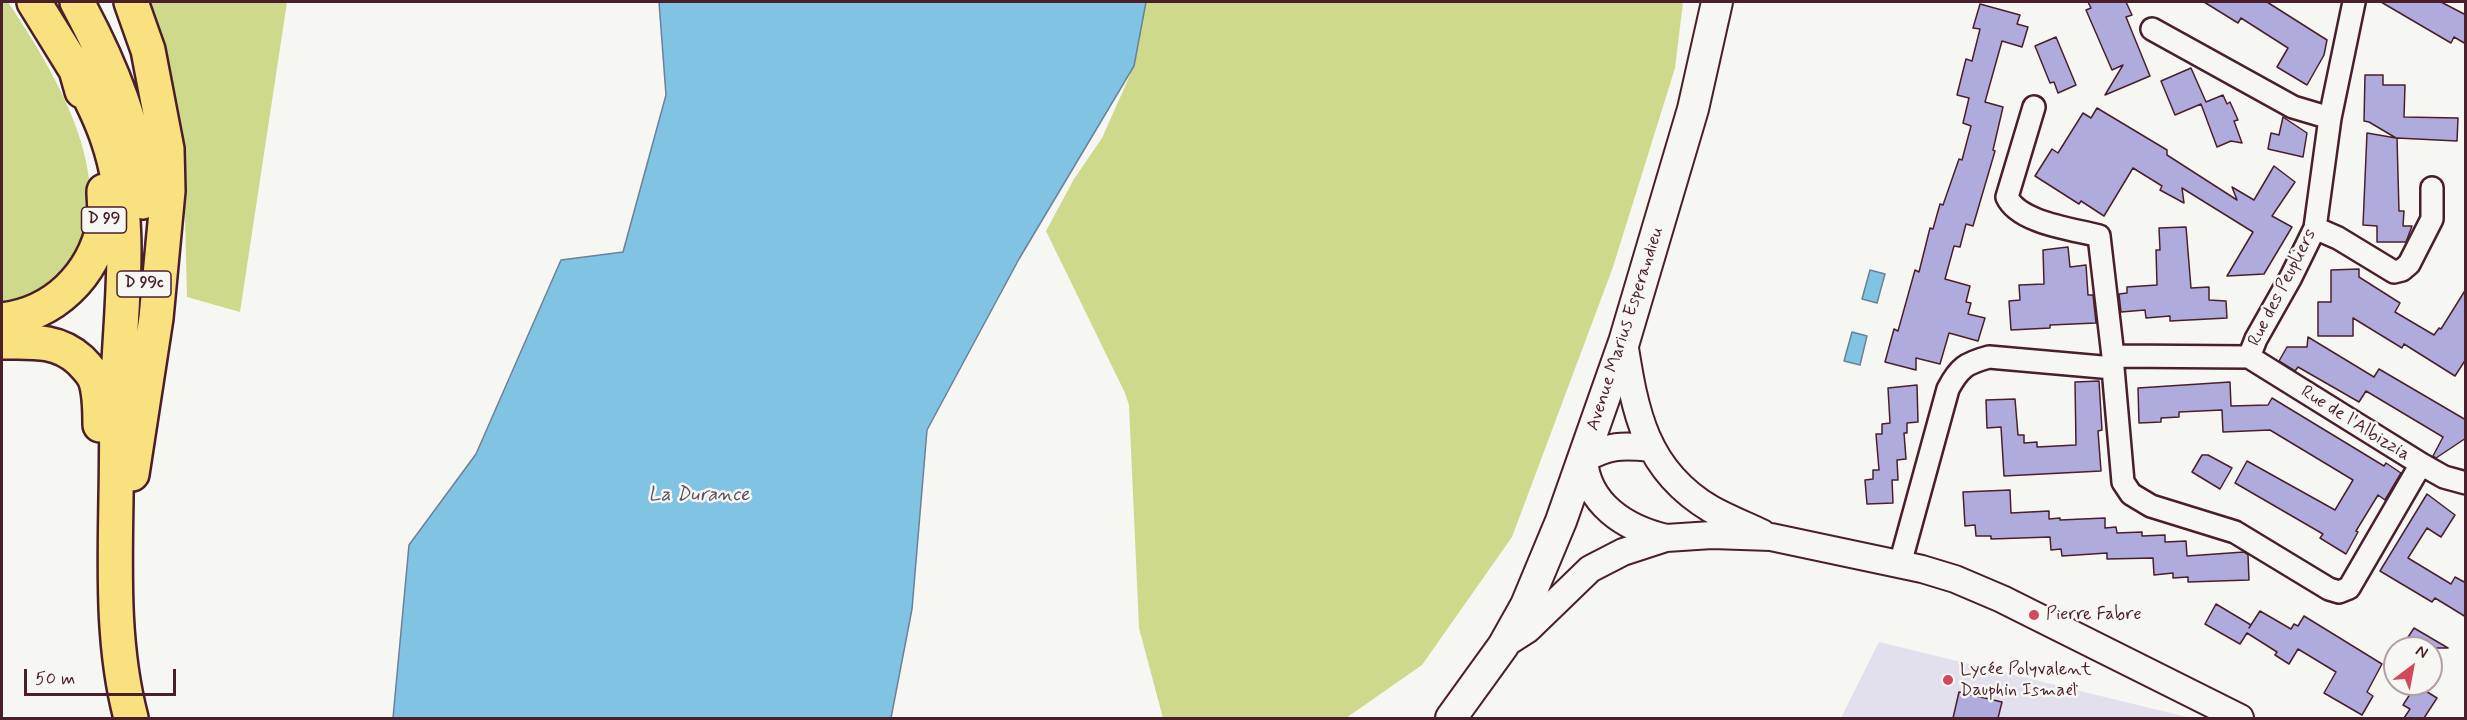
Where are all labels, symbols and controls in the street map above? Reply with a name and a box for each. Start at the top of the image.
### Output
road number: D 99 [82,207,126,233]
street label: Avenue Marius Esperandieu [1583,224,1669,434]
street label: Rue des Peupliers [2244,226,2322,350]
road number: D 99c [117,271,171,297]
street label: Rue de l'Albizzia [2296,382,2414,466]
water label: La Durance [648,484,750,508]
place label: Pierre Fabre [2046,604,2142,626]
marker: Pierre Fabre [2027,608,2041,622]
north arrow [2383,636,2443,696]
text: N [2412,640,2432,664]
scale bar [27,657,178,695]
place label: Lycée Polyvalent Dauphin Ismaël [1960,659,2092,702]
text: 50 m [35,667,75,691]
marker: Lycée Polyvalent Dauphin Ismaël [1941,673,1955,687]

